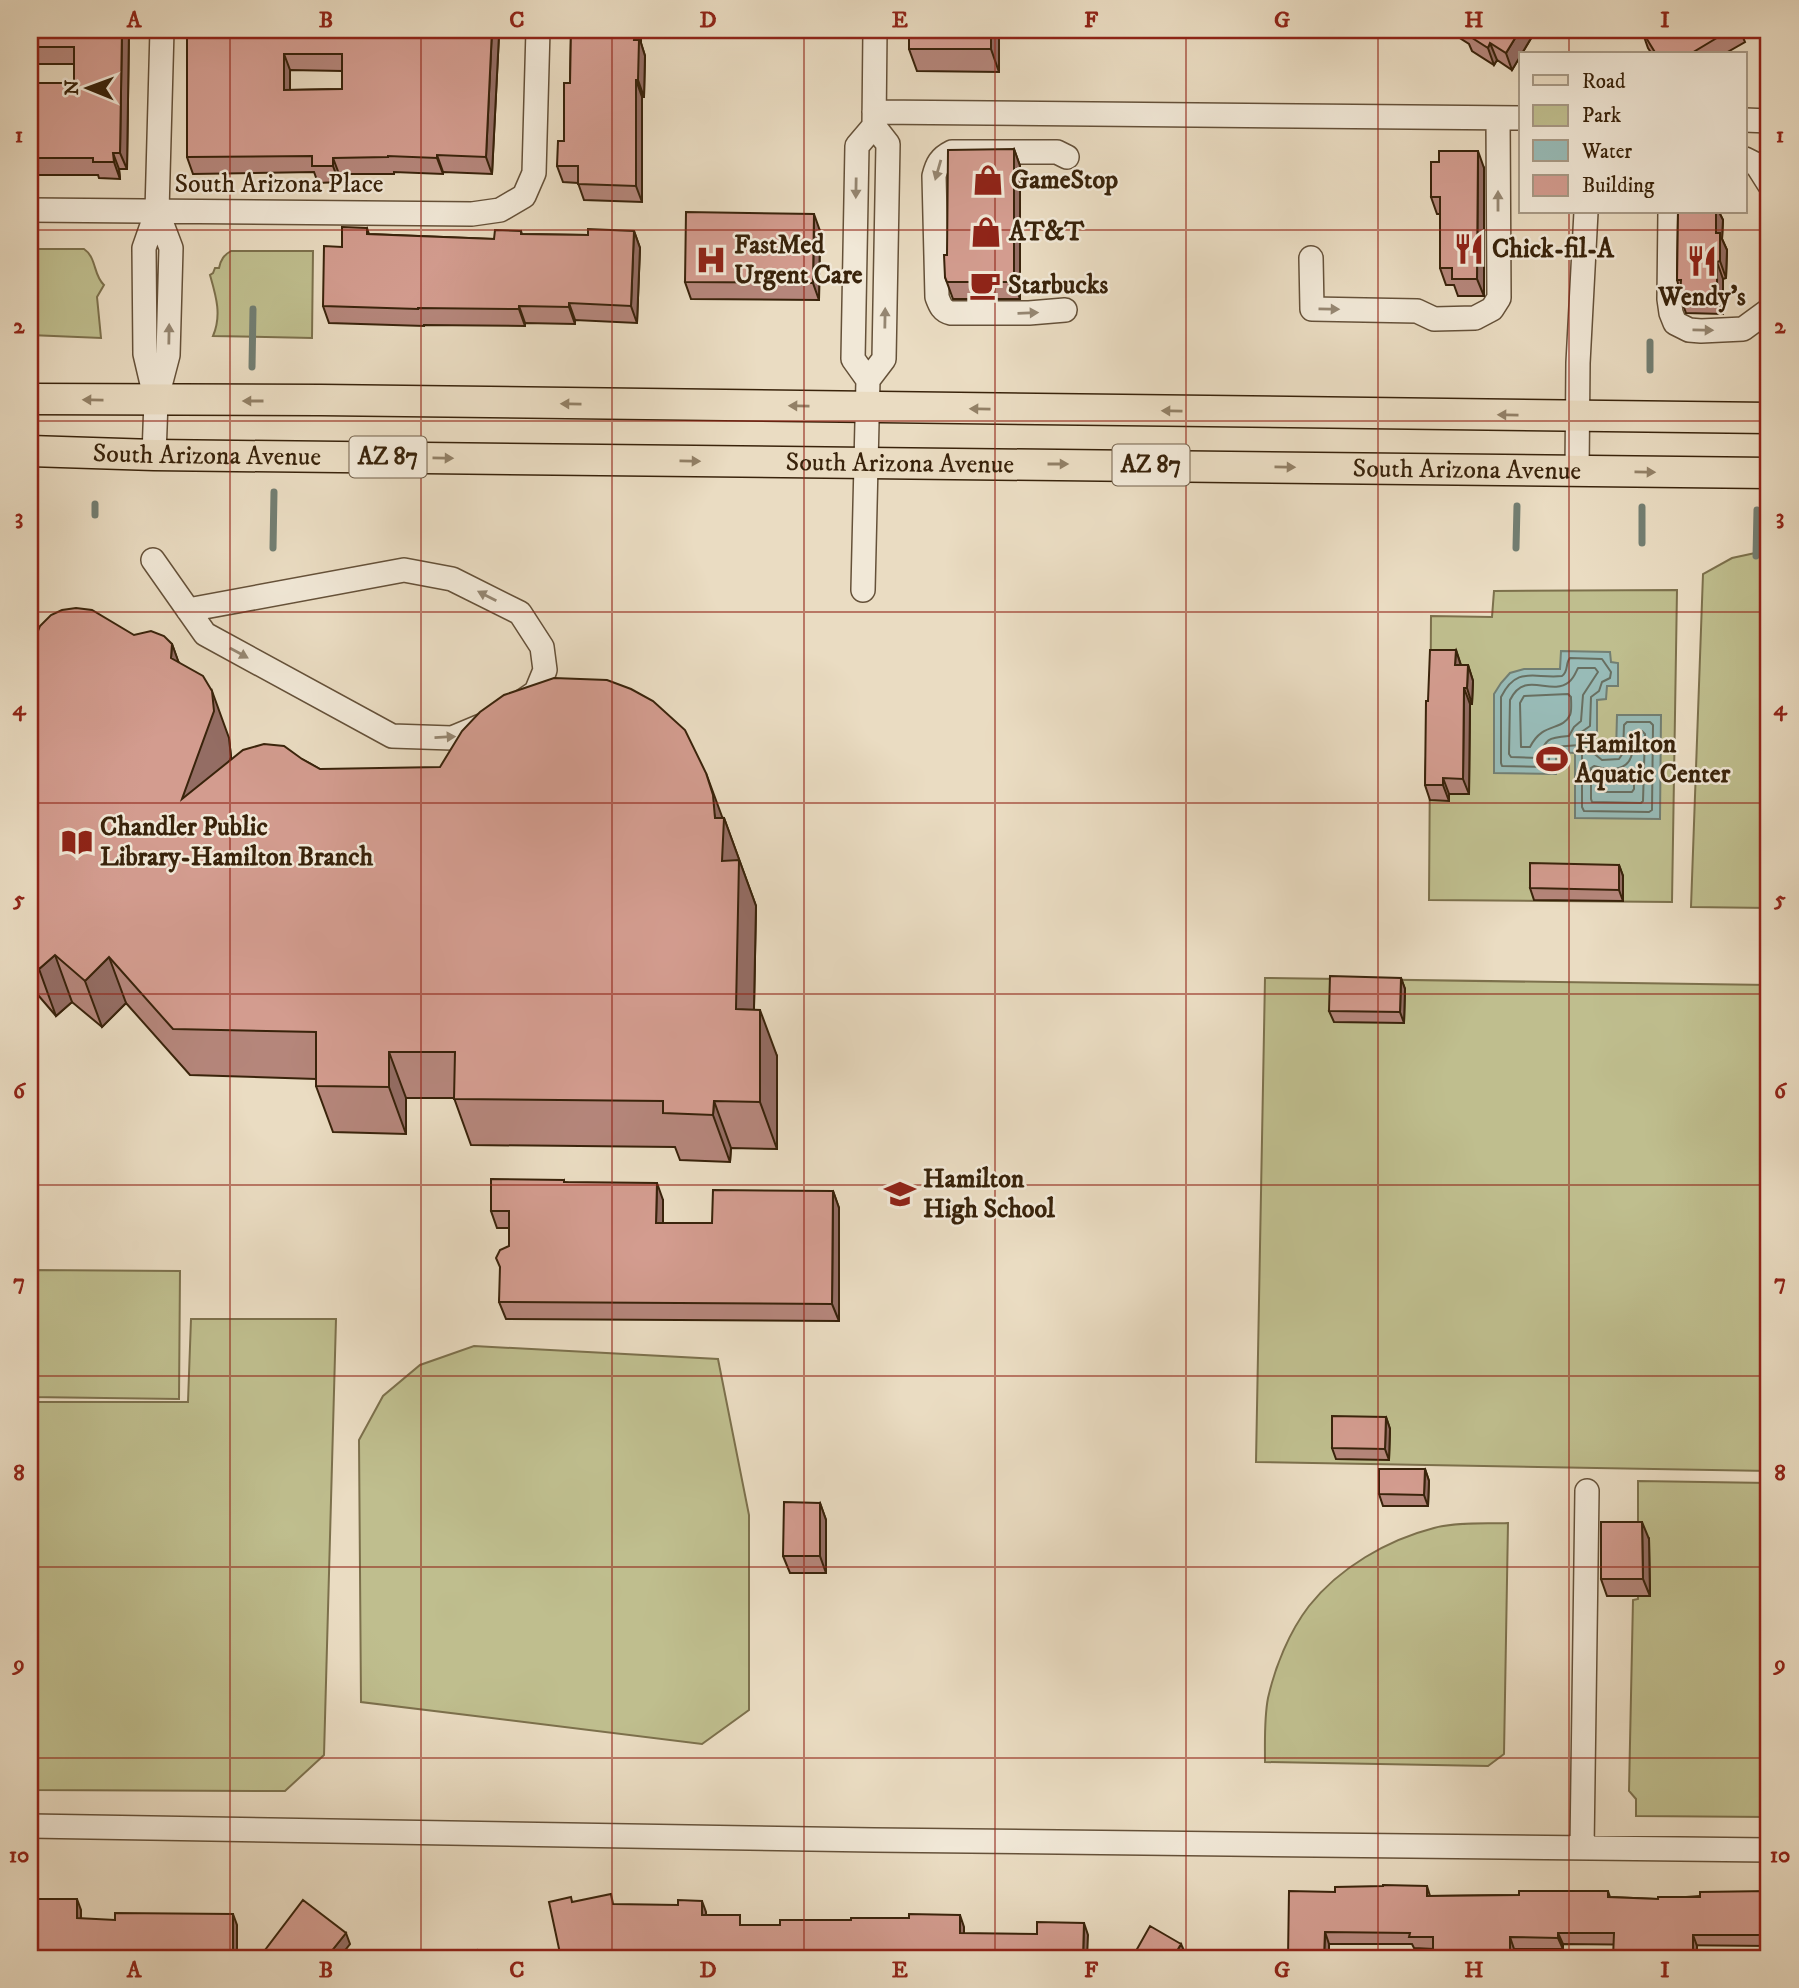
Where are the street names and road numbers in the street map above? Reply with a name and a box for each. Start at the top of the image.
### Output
street label: South Arizona Place [174,168,384,201]
road number: AZ 87 [350,436,426,478]
street label: South Arizona Avenue [92,437,321,473]
road number: AZ 87 [1112,444,1190,486]
street label: South Arizona Avenue [785,446,1014,481]
street label: South Arizona Avenue [1352,452,1581,487]

